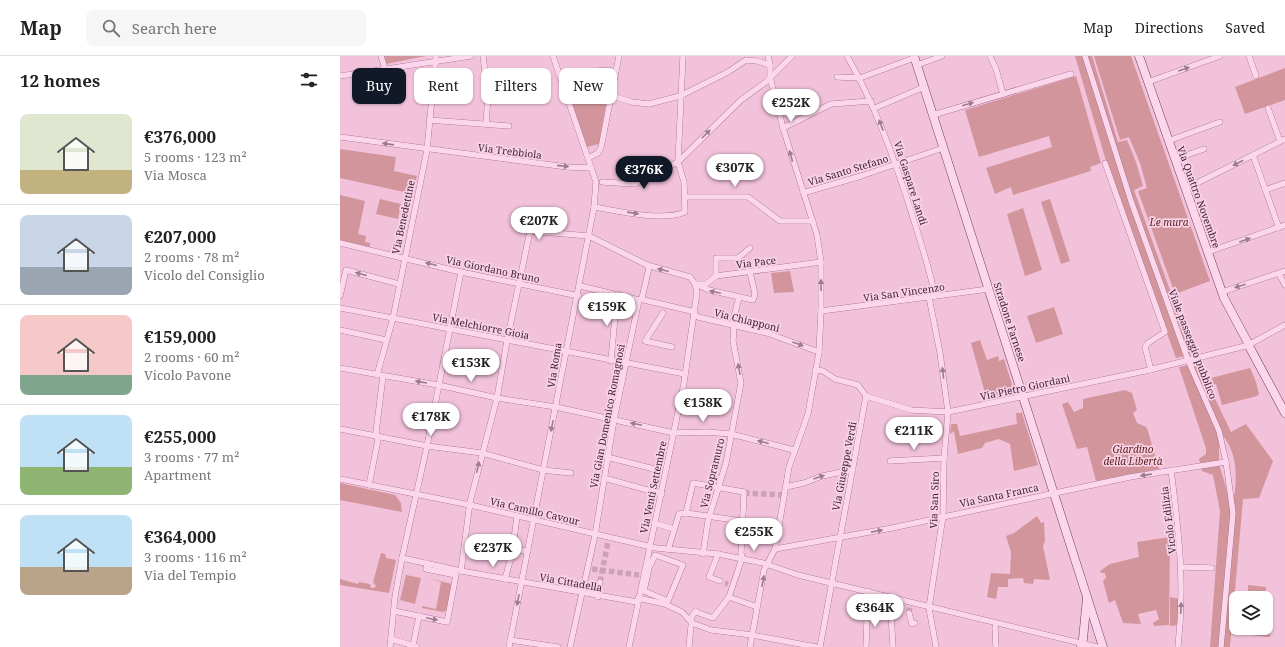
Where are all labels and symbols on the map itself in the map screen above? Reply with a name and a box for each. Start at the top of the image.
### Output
one-way arrow [1179,65,1191,71]
pin: €252K [763,89,819,123]
one-way arrow [962,101,974,107]
one-way arrow [878,119,884,131]
one-way arrow [701,129,711,139]
street label: Via Gaspare Landi [891,139,931,228]
street label: Via Trebbiola [477,140,543,162]
one-way arrow [382,141,394,147]
street label: Via Quattro Novembre [1174,144,1224,250]
one-way arrow [788,150,794,162]
street label: Via Santo Stefano [806,151,890,189]
pin: €307K [707,154,763,188]
pin: €376K [616,156,672,190]
one-way arrow [1232,160,1244,166]
one-way arrow [557,163,569,170]
street label: Via Benedettine [388,179,418,255]
pin: €207K [511,207,567,241]
one-way arrow [627,210,639,216]
park label: Le mura [1149,215,1189,229]
one-way arrow [1239,236,1251,242]
street label: Via Giordano Bruno [445,252,541,286]
street label: Via Pace [735,253,777,271]
one-way arrow [425,261,437,267]
one-way arrow [656,267,669,273]
one-way arrow [355,271,367,277]
one-way arrow [818,278,824,291]
street label: Via San Vincenzo [862,279,946,305]
street label: Stradone Farnese [991,280,1029,364]
one-way arrow [1234,283,1246,289]
street label: Viale passeggio pubblico [1166,287,1221,401]
one-way arrow [709,288,722,294]
pin: €159K [579,293,635,327]
street label: Via Chiapponi [713,305,782,335]
street label: Via Melchiorre Gioia [431,310,531,342]
street label: Via Roma [544,341,565,389]
street label: Via Gian Domenico Romagnosi [586,342,628,489]
one-way arrow [792,342,804,348]
pin: €153K [443,349,499,383]
one-way arrow [736,363,742,375]
one-way arrow [940,367,946,379]
street label: Via Pietro Giordani [979,370,1072,403]
one-way arrow [415,379,428,385]
pin: €158K [675,389,731,423]
pin: €178K [403,403,459,437]
pin: €211K [886,417,942,451]
one-way arrow [549,419,555,432]
street label: Via Giuseppe Verdi [828,419,860,512]
one-way arrow [630,421,642,427]
street label: Via Sopramuro [697,436,728,510]
one-way arrow [756,438,769,444]
street label: Via Venti Settembre [636,439,670,535]
park label: Giardino della Libertà [1103,442,1163,468]
one-way arrow [475,461,481,473]
street label: Via San Siro [926,471,942,529]
one-way arrow [1140,472,1152,478]
one-way arrow [814,474,826,480]
street label: Via Santa Franca [958,480,1040,510]
street label: Vicolo Edilizia [1157,485,1179,555]
street label: Via Camillo Cavour [489,494,581,528]
pin: €255K [726,518,782,552]
one-way arrow [871,528,883,534]
pin: €237K [465,534,521,568]
street label: Via Cittadella [539,570,604,594]
one-way arrow [760,575,766,587]
one-way arrow [515,593,521,606]
pin: €364K [847,594,903,628]
one-way arrow [1178,602,1185,614]
one-way arrow [426,616,438,622]

